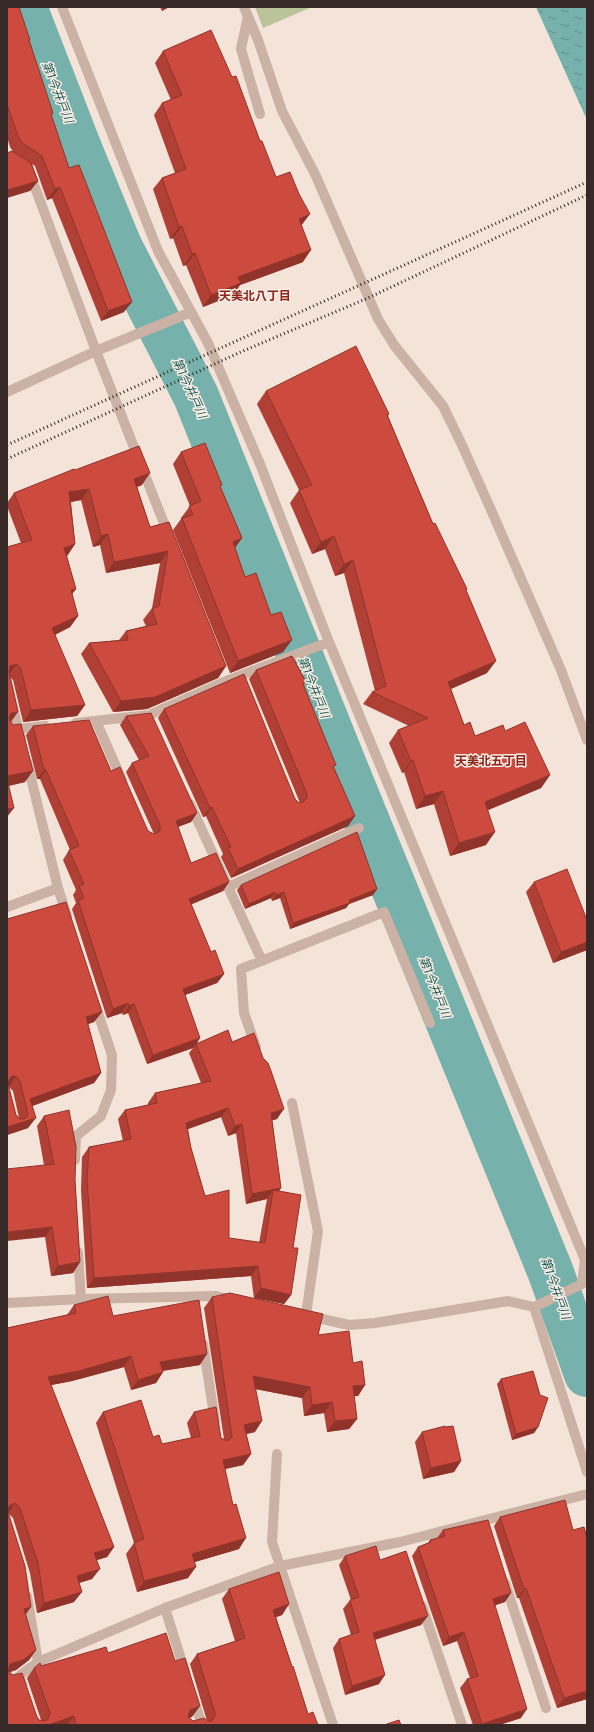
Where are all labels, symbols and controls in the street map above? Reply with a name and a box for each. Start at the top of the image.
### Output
water label: 第1今井戸川 [39,59,78,127]
district label: 天美北八丁目 [219,288,291,303]
water label: 第1今井戸川 [169,355,211,422]
water label: 第1今井戸川 [295,654,334,722]
district label: 天美北五丁目 [455,753,527,768]
water label: 第1今井戸川 [416,954,455,1022]
water label: 第1今井戸川 [538,1255,575,1323]

